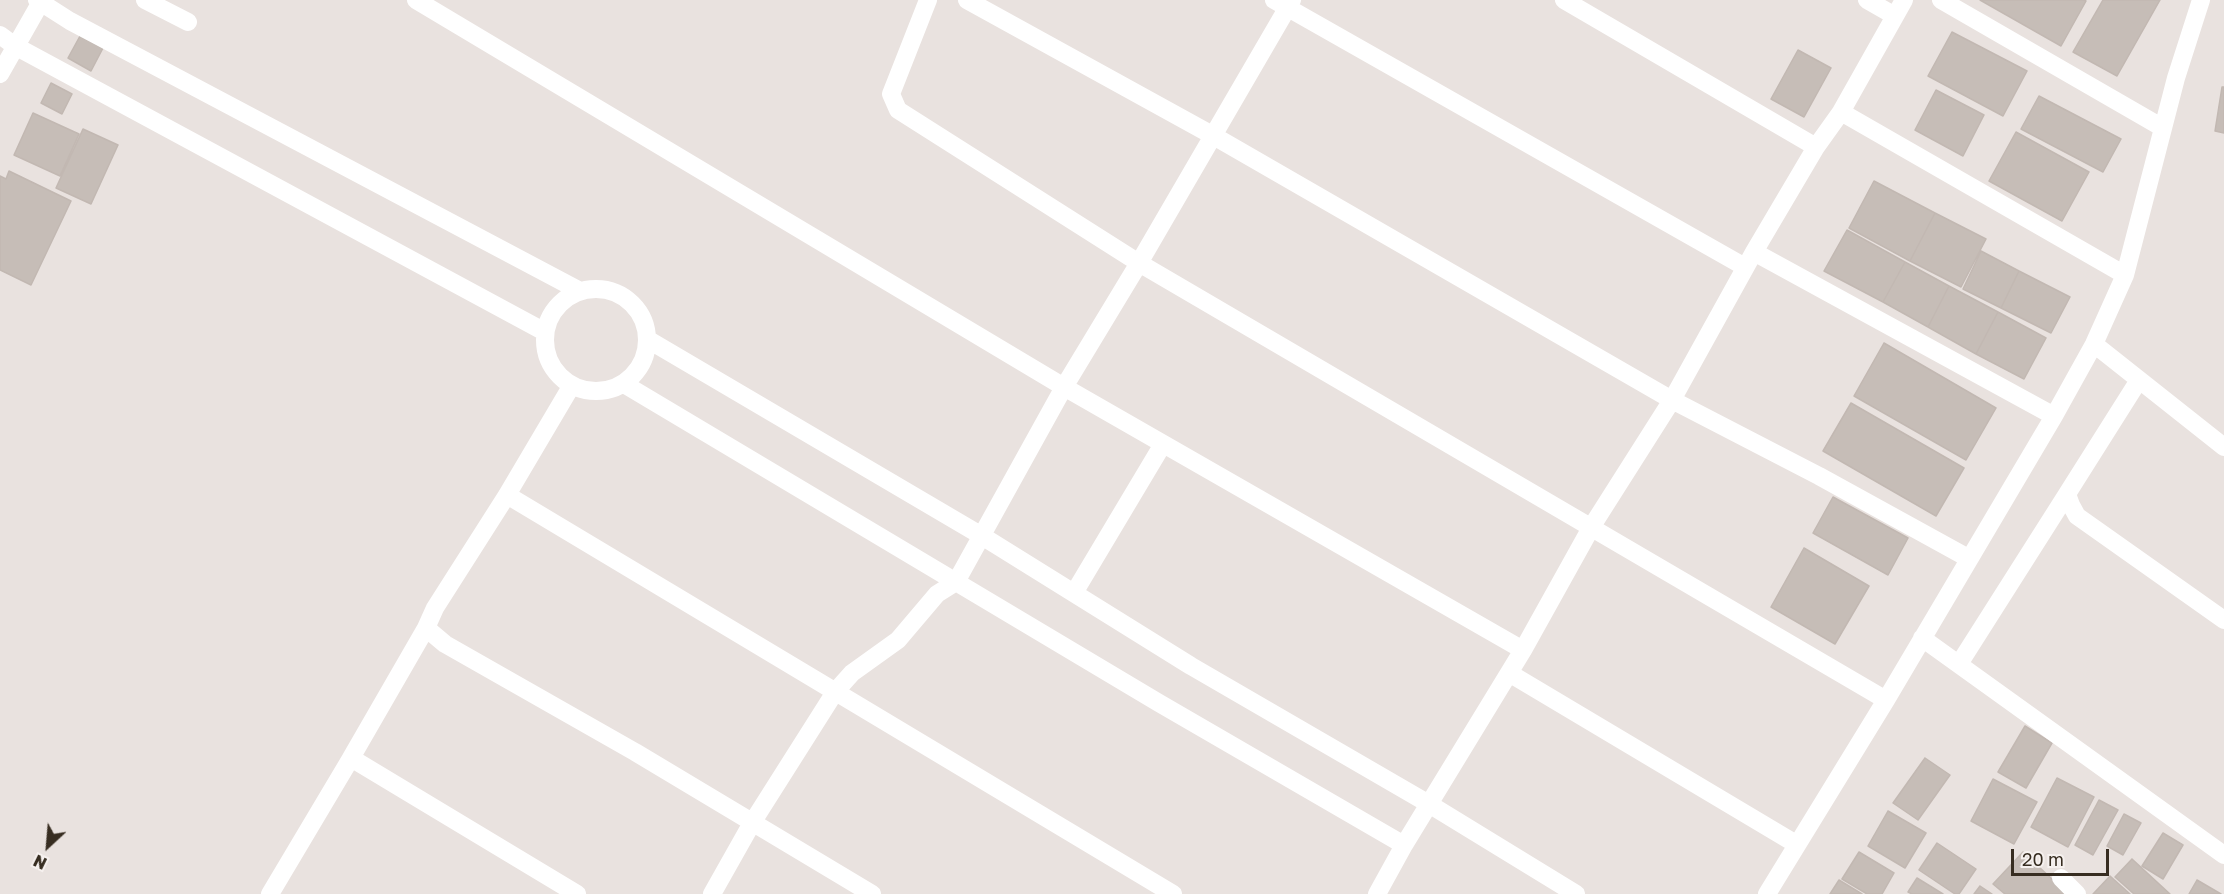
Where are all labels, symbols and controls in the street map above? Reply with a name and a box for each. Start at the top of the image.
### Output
north arrow [18,816,78,876]
scale bar [2014,837,2112,875]
text: 20 m [2022,848,2064,870]
text: N [30,851,50,874]

